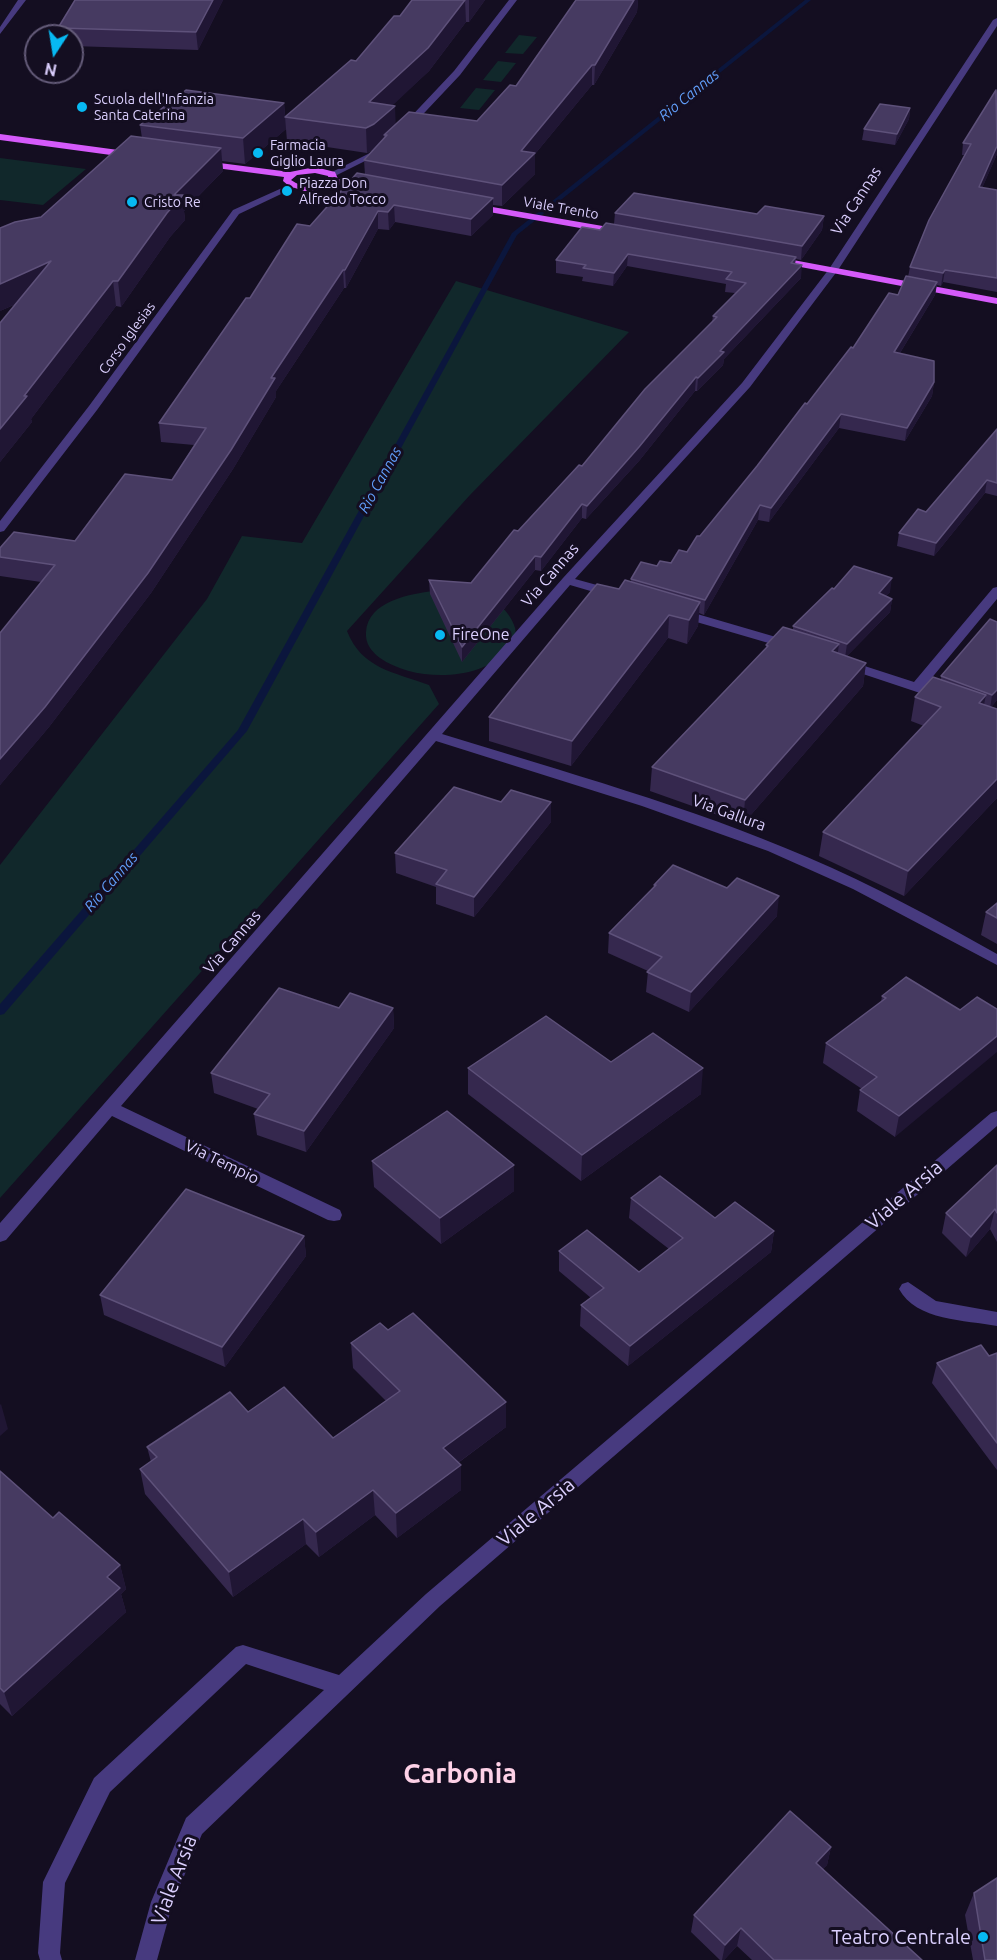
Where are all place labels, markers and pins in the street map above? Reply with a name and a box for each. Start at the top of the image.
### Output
place label: Scuola dell'Infanzia Santa Caterina [94,91,214,124]
marker: Scuola dell'Infanzia Santa Caterina [75,100,89,114]
place label: Farmacia Giglio Laura [270,137,344,170]
marker: Farmacia Giglio Laura [251,146,265,160]
place label: Piazza Don Alfredo Tocco [299,175,386,208]
marker: Piazza Don Alfredo Tocco [280,184,294,198]
place label: Cristo Re [144,194,201,210]
marker: Cristo Re [125,195,139,209]
place label: FireOne [452,625,510,645]
marker: FireOne [433,628,447,642]
place label: Teatro Centrale [831,1925,971,1949]
marker: Teatro Centrale [976,1930,990,1944]

